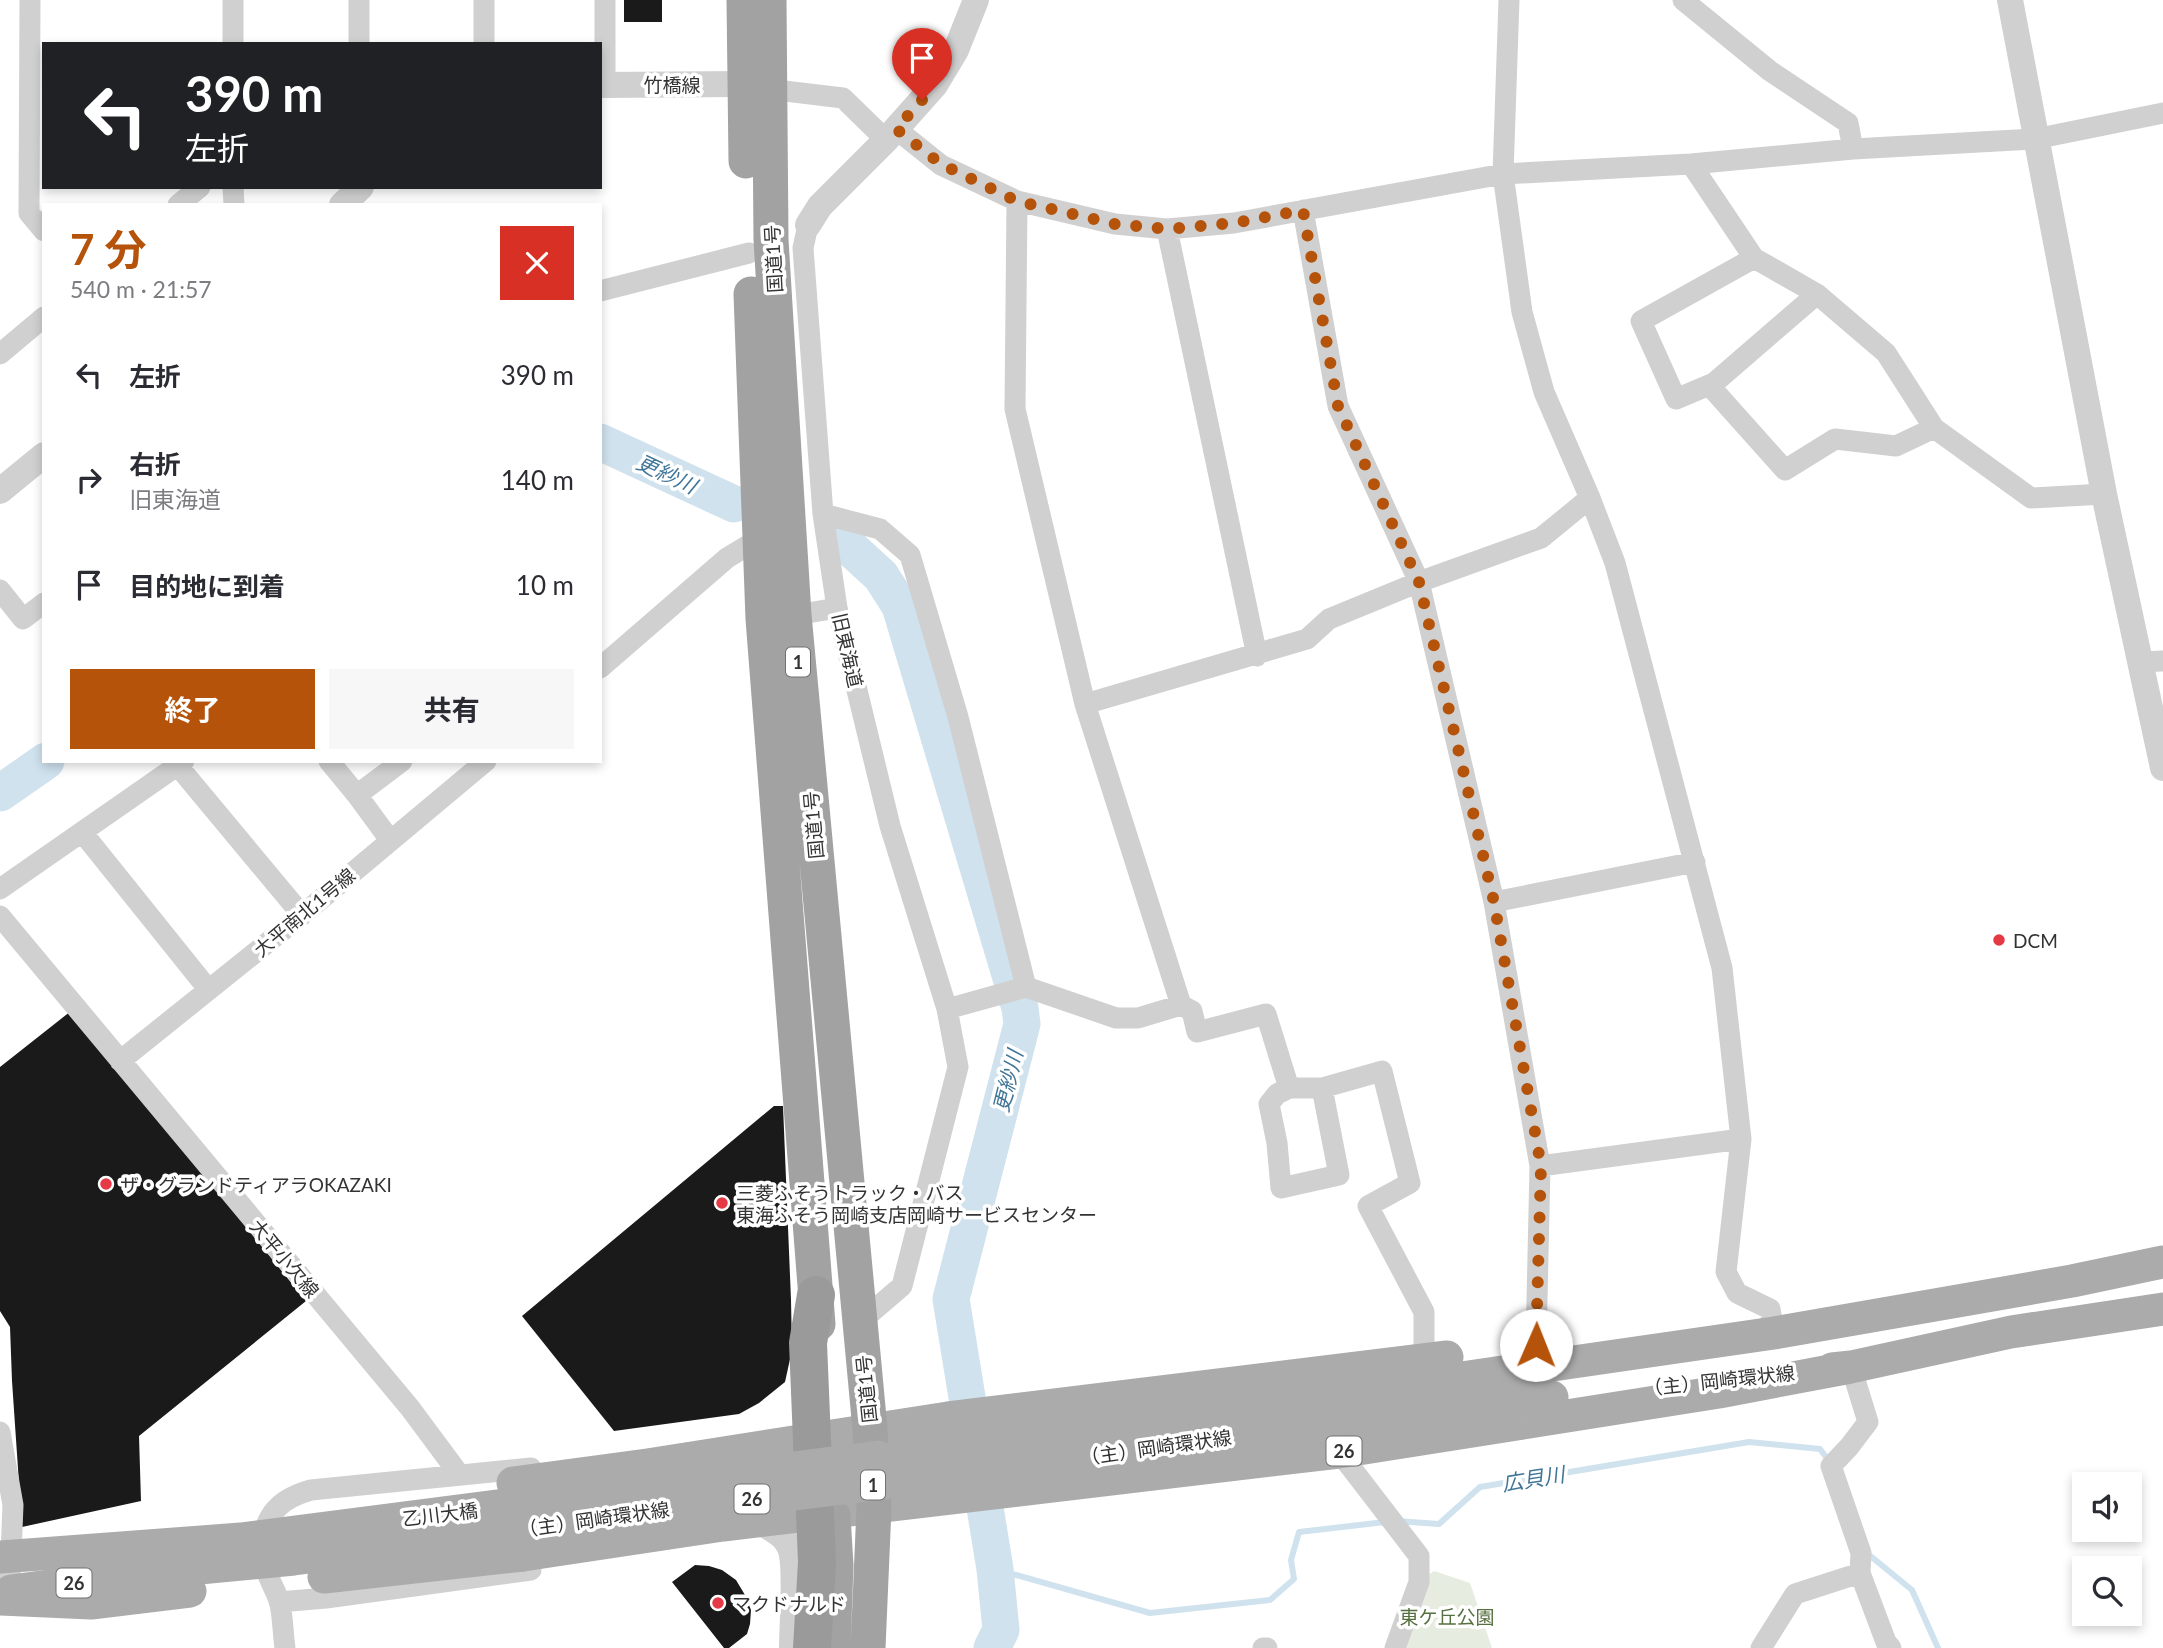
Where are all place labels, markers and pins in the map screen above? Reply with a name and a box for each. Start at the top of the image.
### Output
pin [892,28,952,100]
place label: DCM [2013,929,2058,952]
marker: DCM [1991,932,2007,948]
place label: ザ・グランドティアラOKAZAKI [120,1173,392,1196]
marker: ザ・グランドティアラOKAZAKI [98,1176,114,1192]
place label: 三菱ふそうトラック・バス 東海ふそう岡崎支店岡崎サービスセンター [736,1181,1097,1226]
marker: 三菱ふそうトラック・バス 東海ふそう岡崎支店岡崎サービスセンター [714,1195,730,1211]
place label: マクドナルド [732,1592,846,1615]
marker: マクドナルド [710,1595,726,1611]

